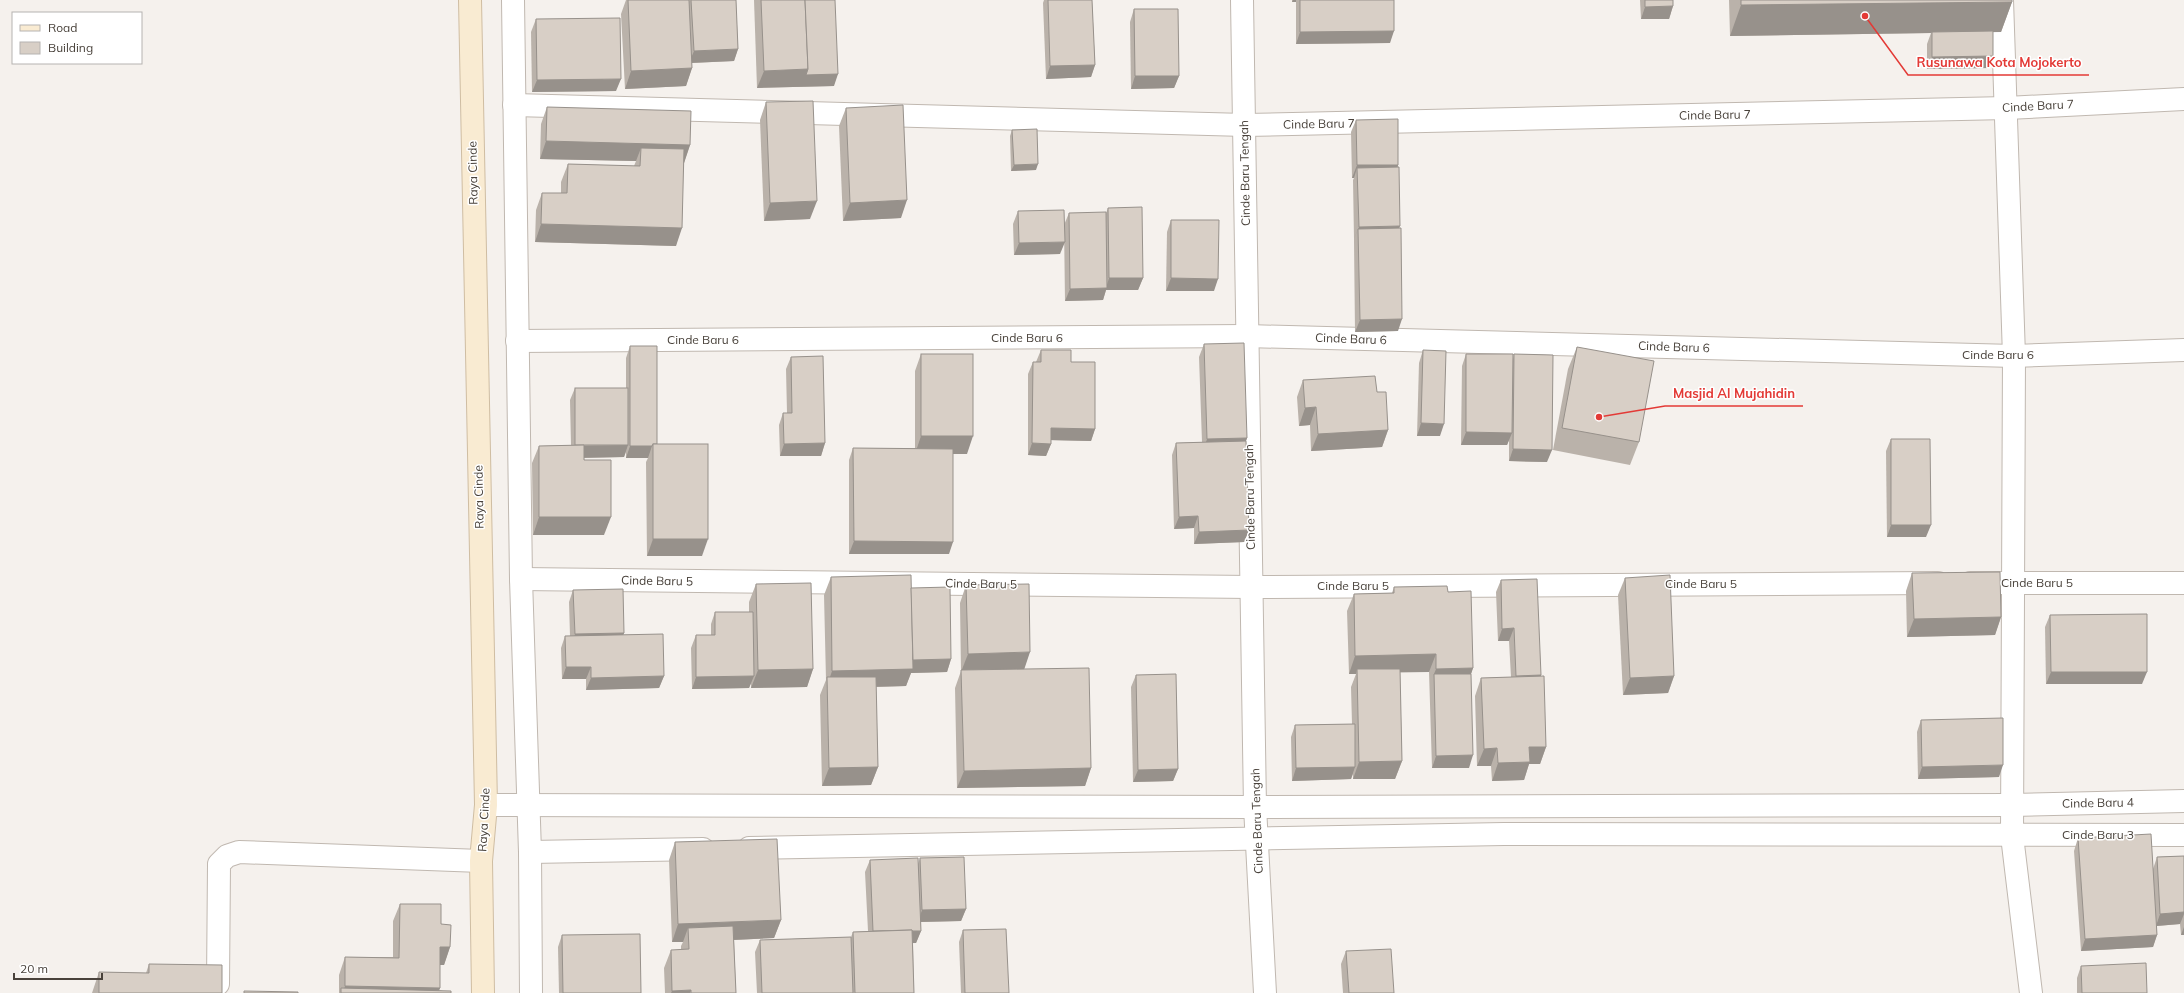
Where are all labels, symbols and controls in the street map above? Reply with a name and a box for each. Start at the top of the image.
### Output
legend [12,12,142,64]
text: Road [48,20,77,35]
text: Building [48,40,93,55]
callout: Rusunawa Kota Mojokerto [1908,50,2089,75]
text: Rusunawa Kota Mojokerto [1917,54,2082,70]
street label: Cinde Baru 7 [2002,96,2074,115]
street label: Cinde Baru 7 [1679,106,1751,123]
street label: Cinde Baru 7 [1283,115,1355,132]
street label: Cinde Baru Tengah [1236,120,1253,226]
street label: Raya Cinde [464,141,481,205]
street label: Cinde Baru 6 [991,330,1063,345]
street label: Cinde Baru 6 [1315,330,1387,347]
street label: Cinde Baru 6 [667,332,739,347]
street label: Cinde Baru 6 [1638,338,1710,355]
street label: Cinde Baru 6 [1962,347,2034,362]
callout: Masjid Al Mujahidin [1665,381,1803,406]
text: Masjid Al Mujahidin [1673,385,1795,401]
street label: Cinde Baru Tengah [1241,444,1258,550]
street label: Raya Cinde [470,465,487,529]
street label: Cinde Baru 5 [621,572,693,589]
street label: Cinde Baru 5 [945,575,1017,592]
street label: Cinde Baru 5 [2001,575,2073,590]
street label: Cinde Baru 5 [1665,576,1737,591]
street label: Cinde Baru 5 [1317,578,1389,593]
street label: Cinde Baru Tengah [1247,768,1266,874]
street label: Raya Cinde [474,788,493,852]
street label: Cinde Baru 4 [2062,794,2134,811]
street label: Cinde Baru 3 [2062,827,2134,842]
scale bar [14,955,102,981]
text: 20 m [20,961,48,976]

